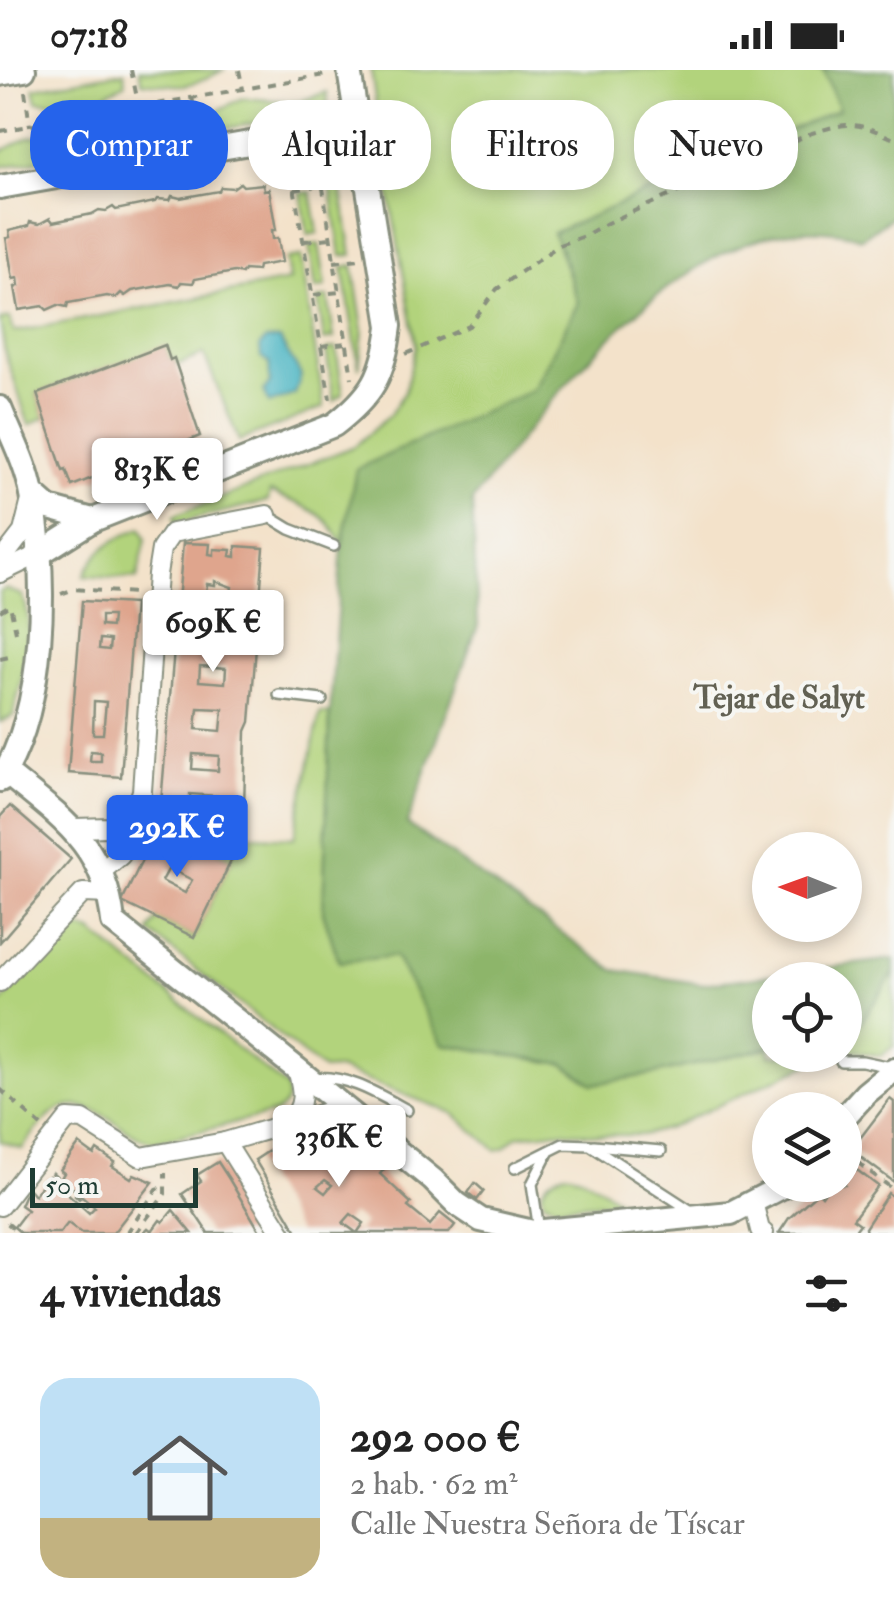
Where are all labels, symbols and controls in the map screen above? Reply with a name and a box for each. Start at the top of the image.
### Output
text: 07:18 [50,11,128,59]
chip: Comprar [30,100,228,190]
chip: Alquilar [248,100,431,190]
chip: Filtros [451,100,614,190]
chip: Nuevo [634,100,798,190]
pin: 813K € [76,438,238,523]
text: 813K € [114,450,200,490]
pin: 609K € [132,590,294,675]
text: 609K € [165,602,261,642]
district label: Tejar de Salyt [692,678,865,718]
pin: 292K € [96,795,258,880]
text: 292K € [129,807,225,847]
north arrow [752,832,862,942]
map controls [752,832,862,1202]
button: locate [752,962,862,1072]
button: layers [752,1092,862,1202]
pin: 336K € [258,1105,420,1190]
text: 336K € [295,1117,383,1157]
scale bar [30,1163,198,1208]
text: 50 m [45,1168,99,1203]
icon: filters [799,1266,854,1321]
text: 4 viviendas [40,1267,221,1319]
text: 292 000 € [350,1412,521,1464]
icon: home [120,1418,240,1538]
text: 2 hab. · 62 m² [350,1464,517,1504]
text: Calle Nuestra Señora de Tíscar [350,1504,745,1544]

